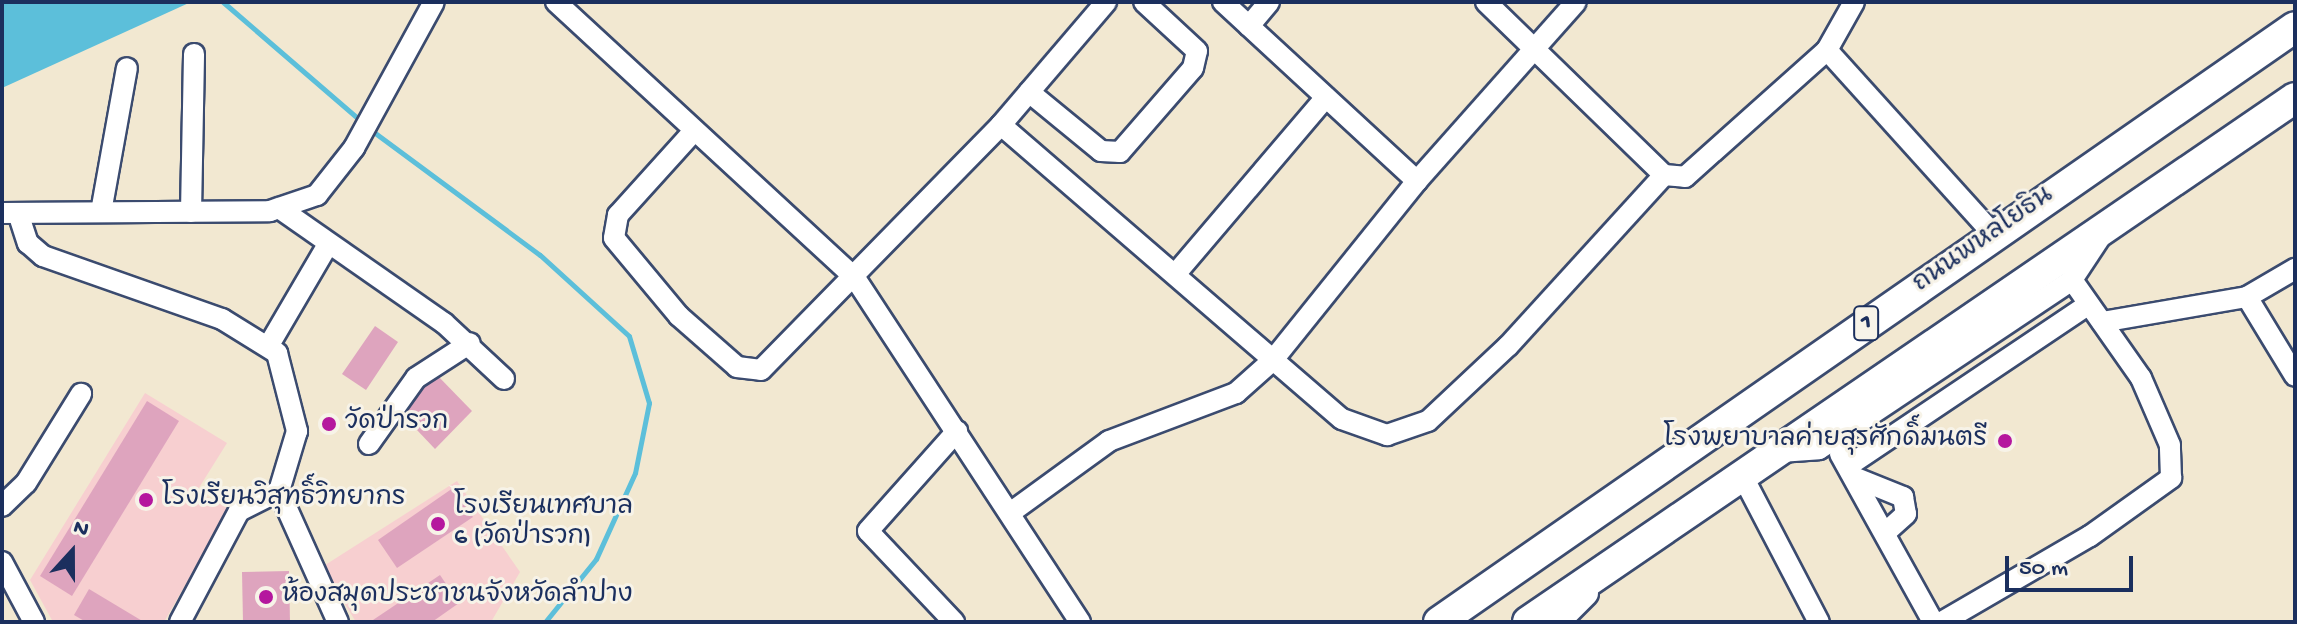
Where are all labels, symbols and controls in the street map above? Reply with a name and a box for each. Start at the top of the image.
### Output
street label: ถนนพหลโยธิน [1908,181,2060,301]
road number: 1 [1852,303,1880,343]
place label: วัดป่ารวก [345,408,448,440]
marker: วัดป่ารวก [320,415,338,433]
place label: โรงพยาบาลค่ายสุรศักดิ์มนตรี [1664,425,1987,457]
marker: โรงพยาบาลค่ายสุรศักดิ์มนตรี [1994,430,2016,452]
place label: โรงเรียนวิสุทธิ์วิทยากร [162,484,406,516]
marker: โรงเรียนวิสุทธิ์วิทยากร [137,491,155,509]
place label: โรงเรียนเทศบาล 6 (วัดป่ารวก) [454,493,633,554]
north arrow [32,512,112,592]
text: N [69,515,92,544]
marker: โรงเรียนเทศบาล 6 (วัดป่ารวก) [429,515,447,533]
scale bar [2009,540,2137,590]
text: 50 m [2019,555,2068,584]
place label: ห้องสมุดประชาชนจังหวัดลำปาง [282,581,633,613]
marker: ห้องสมุดประชาชนจังหวัดลำปาง [257,588,275,606]

